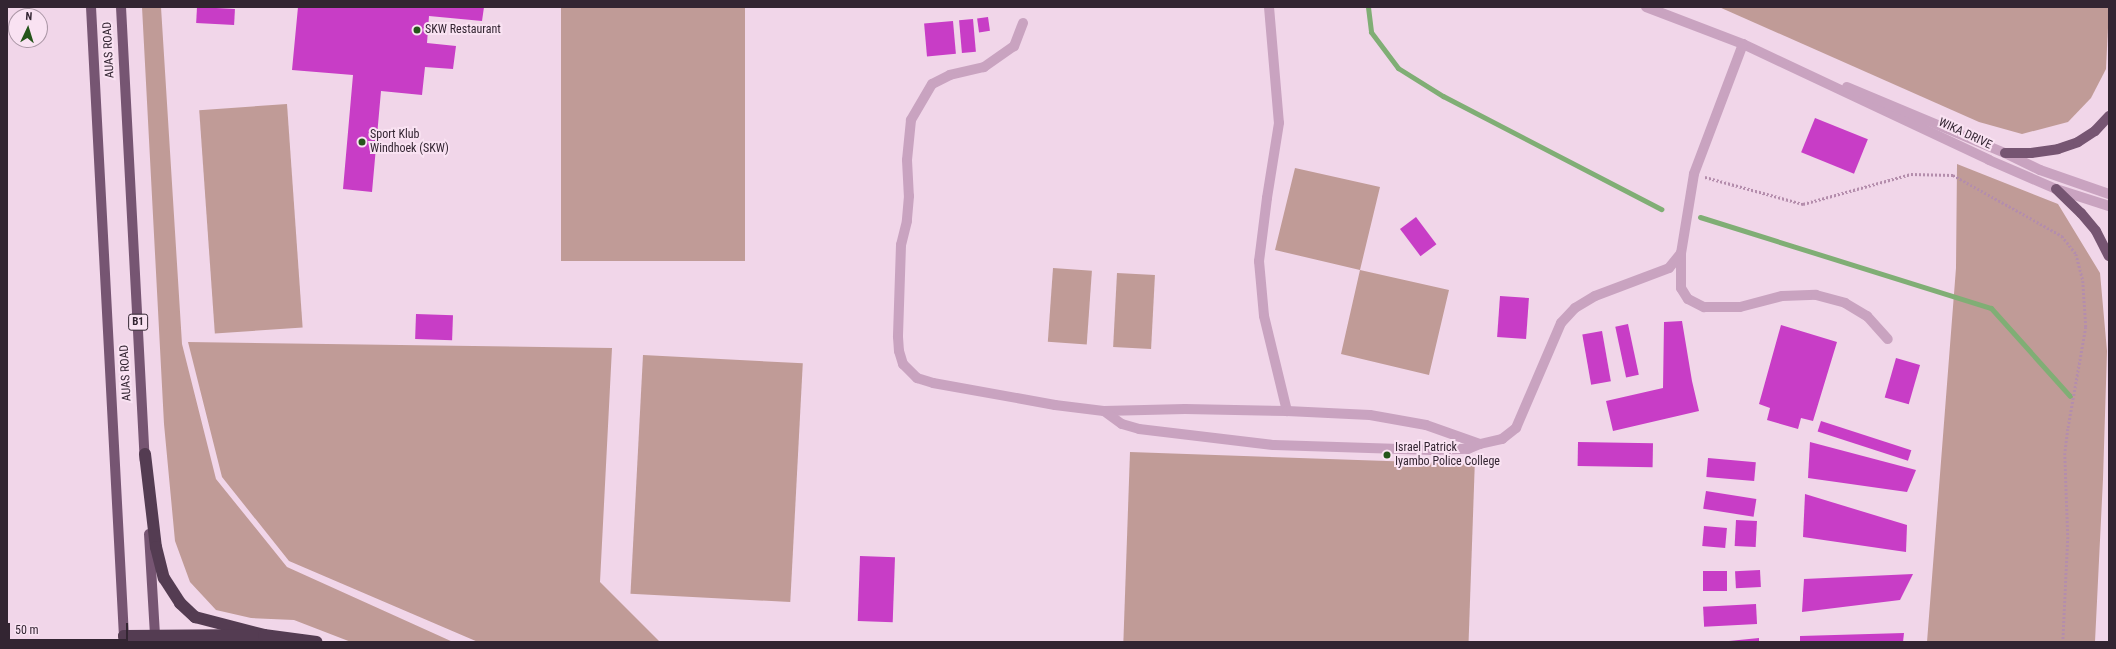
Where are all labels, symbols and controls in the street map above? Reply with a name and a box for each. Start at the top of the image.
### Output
north arrow [8,8,48,48]
text: N [25,10,33,23]
street label: AUAS ROAD [100,21,118,79]
place label: SKW Restaurant [425,23,501,37]
marker: SKW Restaurant [412,25,422,35]
street label: WIKA DRIVE [1936,115,1994,153]
place label: Sport Klub Windhoek (SKW) [370,128,449,156]
marker: Sport Klub Windhoek (SKW) [357,137,367,147]
road number: B1 [128,313,148,331]
street label: AUAS ROAD [117,344,135,402]
place label: Israel Patrick Iyambo Police College [1395,441,1500,469]
marker: Israel Patrick Iyambo Police College [1382,450,1392,460]
scale bar [10,615,130,641]
text: 50 m [15,623,39,637]

